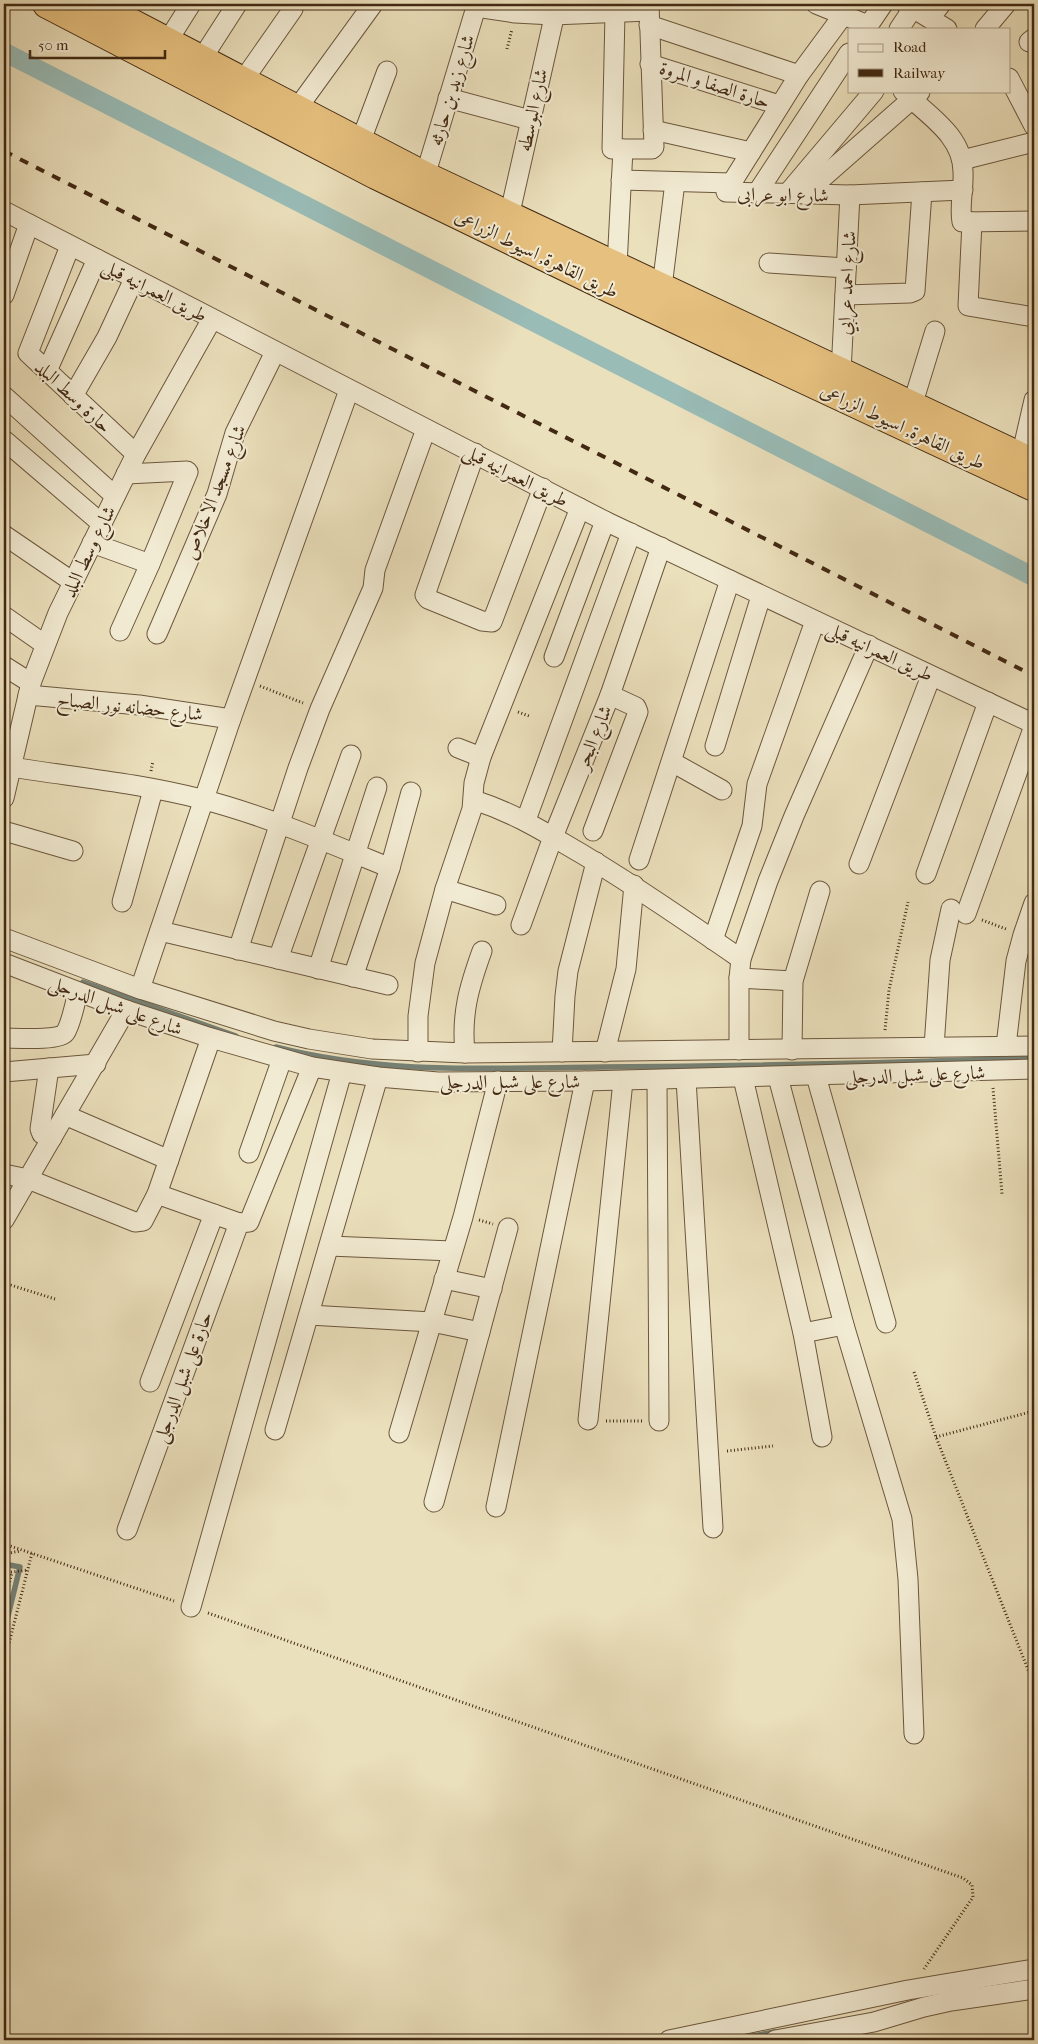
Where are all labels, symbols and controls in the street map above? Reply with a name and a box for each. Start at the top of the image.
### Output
scale bar [30,28,165,60]
legend [848,28,1010,92]
street label: شارع زيد بن حارثه [425,32,483,150]
text: 50 m [38,36,69,54]
text: Road [893,38,927,56]
street label: حارة الصفا و المروة [656,57,773,114]
text: Railway [893,64,946,82]
street label: شارع البوسطه [513,67,556,154]
street label: شارع ابو عرابى [737,183,829,211]
street label: طريق القاهرة, اسيوط الزراعى [451,205,622,304]
street label: شارع احمد عرابي [833,230,865,336]
street label: طريق العمرانيه قبلى [97,255,211,330]
street label: حارة وسط البلد [31,356,116,438]
street label: طريق القاهرة, اسيوط الزراعى [816,379,988,476]
street label: شارع مسجد الاخلاص [179,422,254,564]
street label: طريق العمرانيه قبلى [458,440,572,515]
street label: شارع وسط البلد [57,502,124,602]
street label: طريق العمرانيه قبلى [821,618,936,689]
street label: شارع حضانه نور الصباح [55,688,204,732]
street label: شارع البحر [570,702,620,776]
street label: شارع على شبل الدرجلى [44,972,186,1044]
street label: شارع على شبل الدرجلى [844,1062,986,1092]
street label: شارع على شبل الدرجلى [440,1071,580,1097]
street label: حارة على شبل الدرجلى [149,1309,220,1447]

